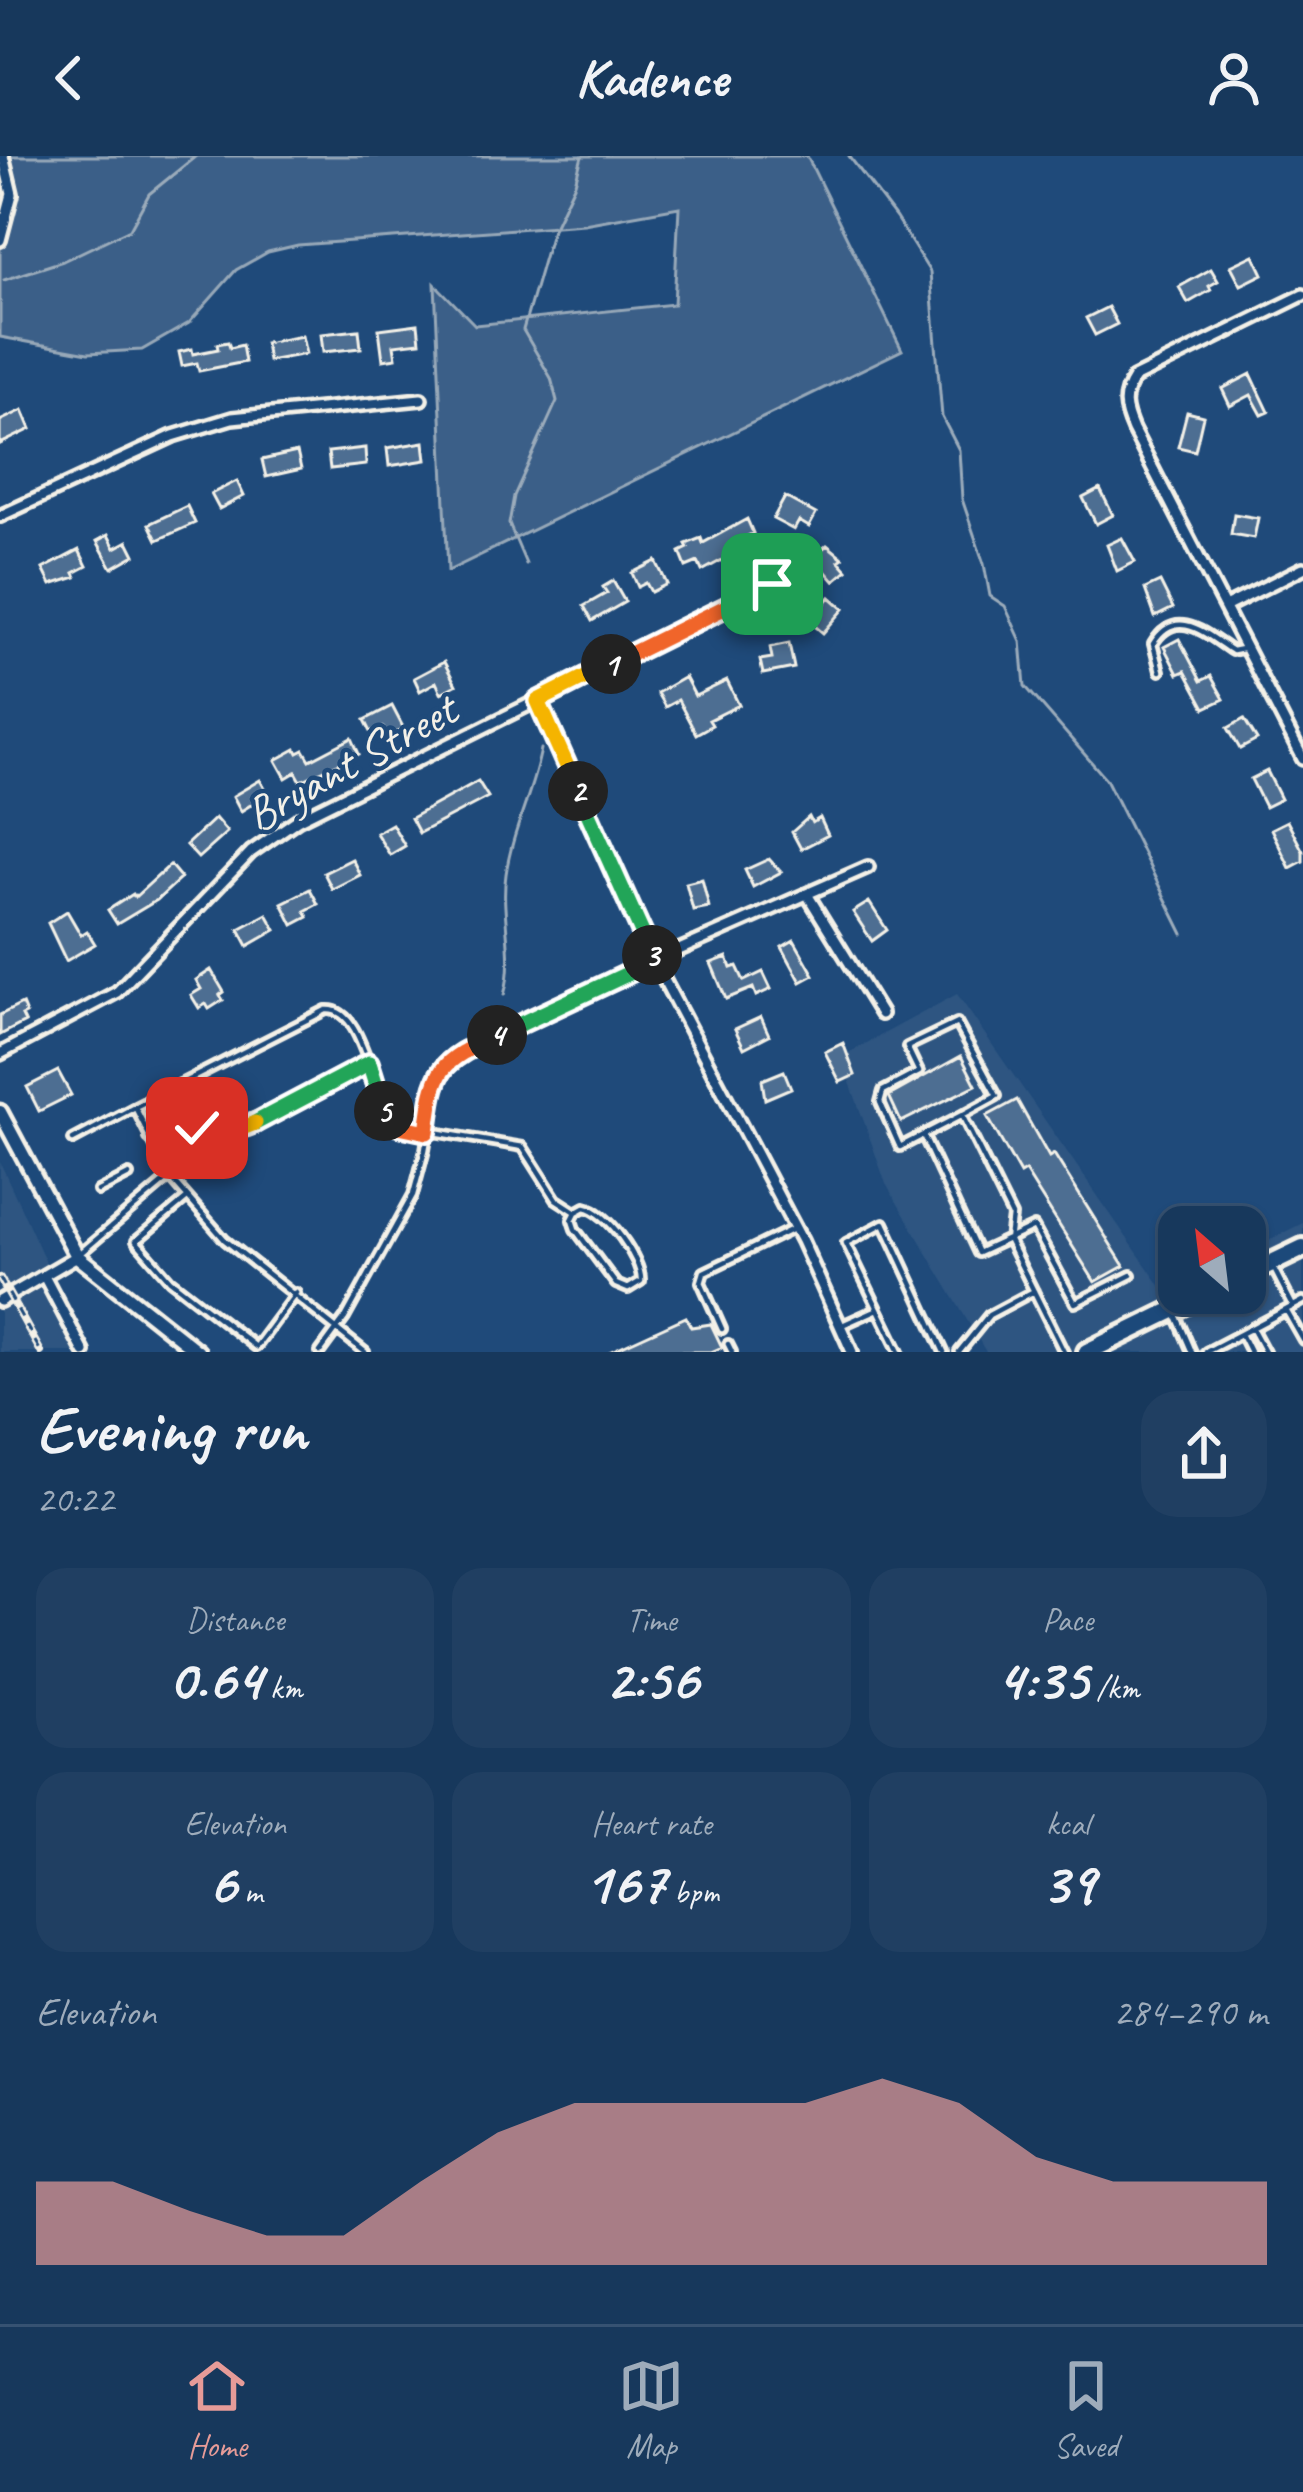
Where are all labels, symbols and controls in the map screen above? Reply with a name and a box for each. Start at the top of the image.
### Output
text: Kadence [575,44,728,112]
icon: back [36,45,102,111]
icon: person [1201,45,1267,111]
pin [721,533,823,635]
icon: arrive [739,551,805,617]
pin: 1 [581,634,641,694]
text: 1 [604,643,618,685]
street label: Bryant Street [234,677,470,844]
pin: 2 [548,761,608,821]
text: 2 [571,770,585,812]
pin: 3 [622,925,682,985]
text: 3 [645,934,659,976]
pin: 4 [467,1005,527,1065]
text: 4 [490,1014,504,1056]
pin [146,1077,248,1179]
pin: 5 [354,1081,414,1141]
text: 5 [377,1090,391,1132]
icon: check [164,1095,230,1161]
north arrow [1158,1206,1266,1314]
map controls [1158,1206,1266,1314]
text: Evening run [36,1388,306,1471]
button: share [1141,1391,1267,1517]
text: 20:22 [36,1475,114,1524]
text: Distance [186,1599,284,1641]
text: Time [626,1599,677,1641]
text: Pace [1042,1599,1093,1641]
text: 0.64 [168,1641,262,1717]
text: 2:56 [605,1641,698,1717]
text: 4:35 [996,1641,1088,1717]
text: km [262,1667,302,1709]
text: /km [1088,1667,1139,1709]
text: Elevation [184,1803,286,1845]
text: Heart rate [591,1803,712,1845]
text: kcal [1046,1803,1090,1845]
text: 6 [208,1845,236,1921]
text: 167 [584,1845,666,1921]
text: 39 [1041,1845,1094,1921]
text: m [236,1871,263,1913]
text: bpm [666,1871,719,1913]
text: Elevation [36,1988,156,2037]
text: 284–290 m [1113,1988,1267,2037]
tab: Home [184,2353,250,2467]
tab: Map [618,2353,684,2467]
tab: Saved [1053,2353,1119,2467]

